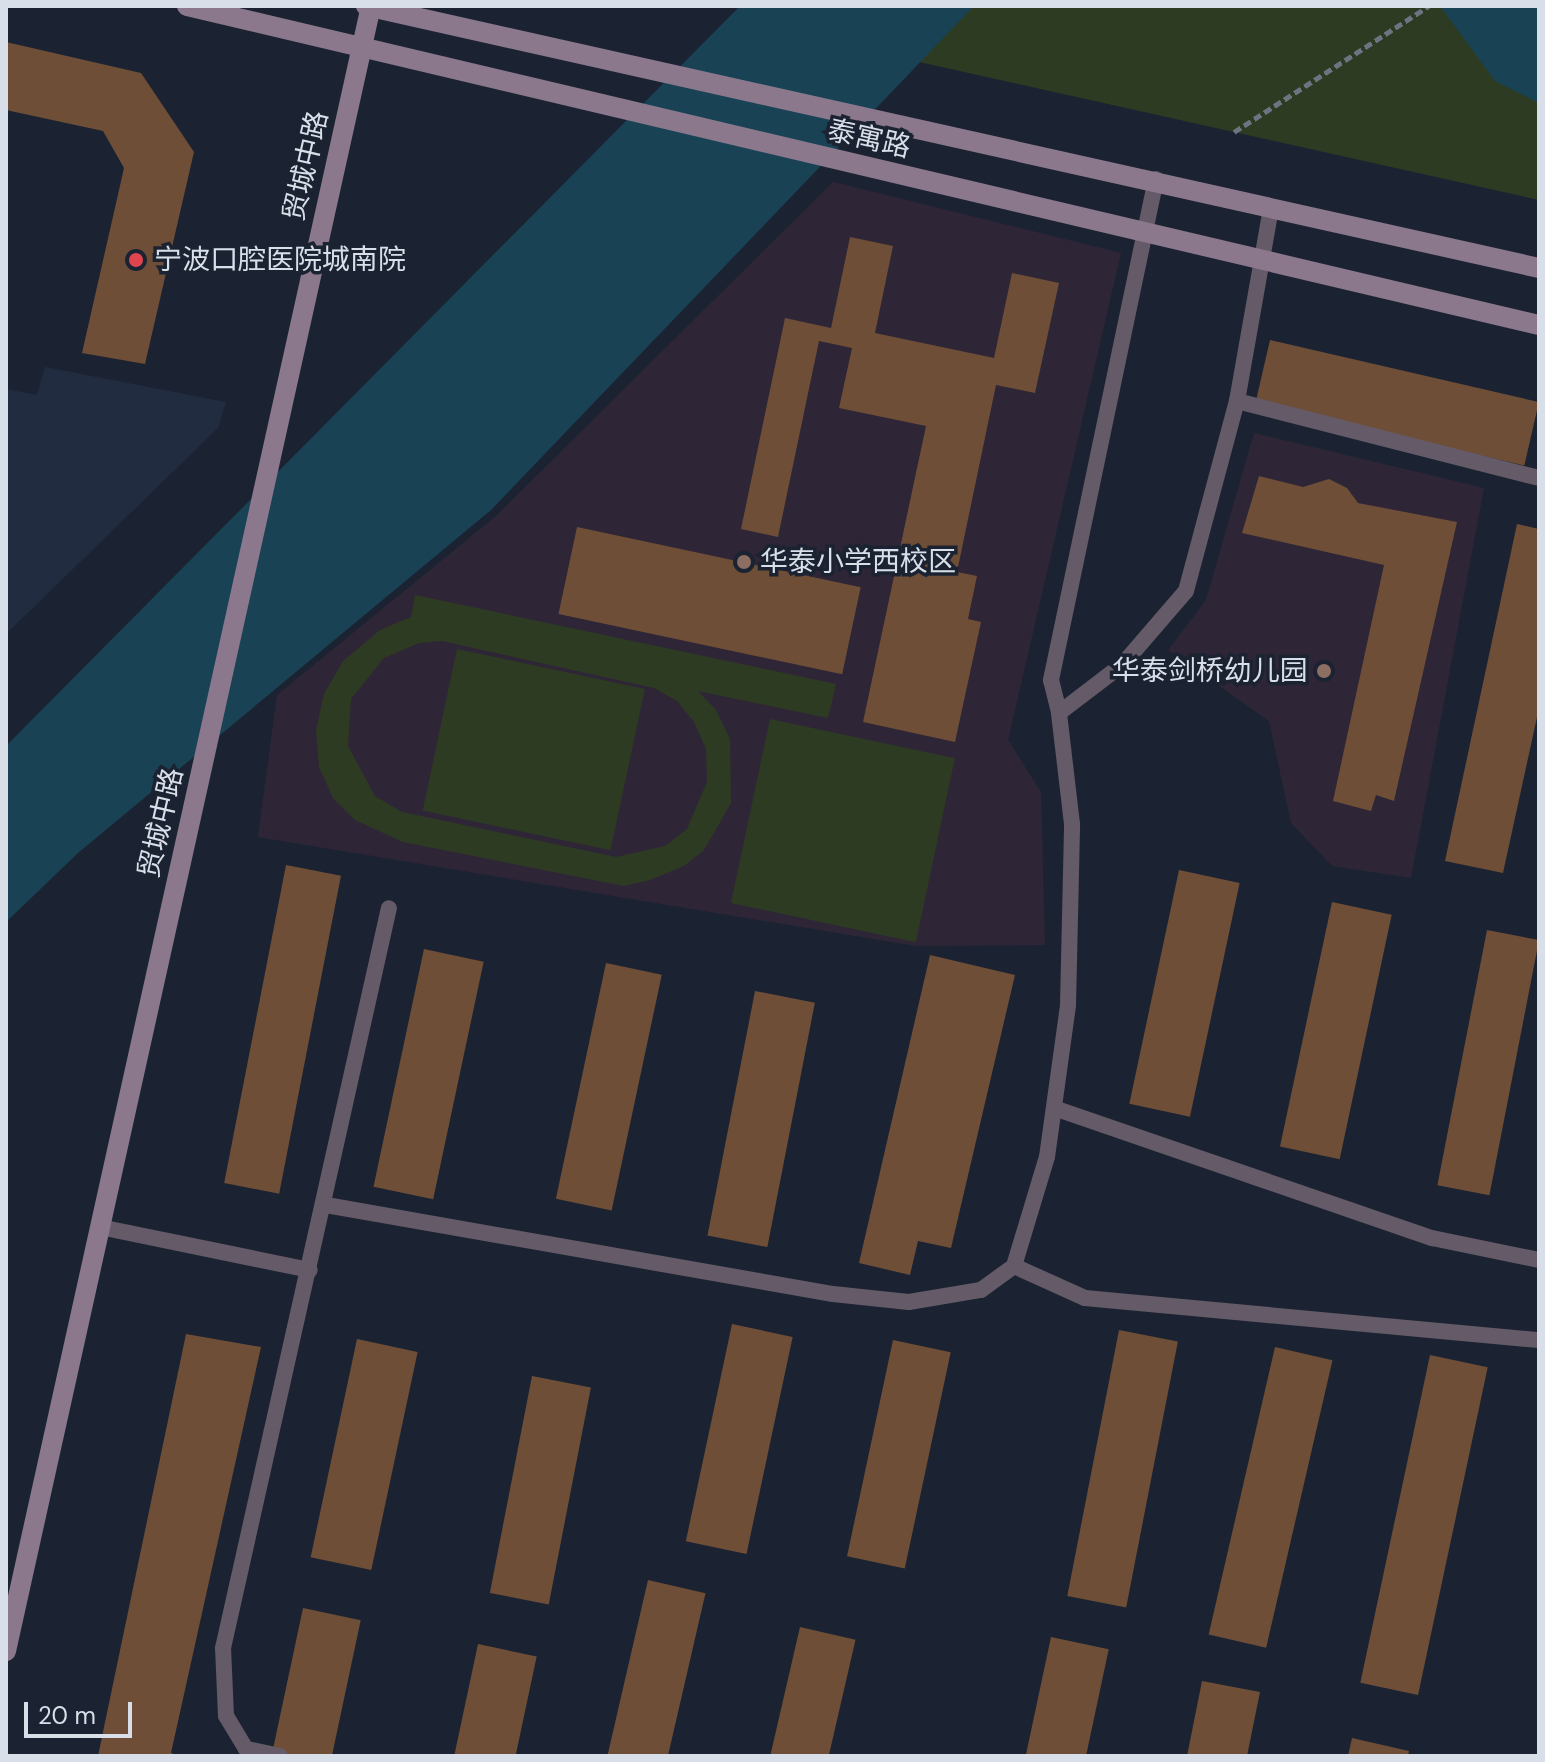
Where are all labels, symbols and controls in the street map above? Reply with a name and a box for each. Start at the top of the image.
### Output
street label: 贸城中路 [277,108,335,224]
street label: 泰寓路 [824,113,914,165]
place label: 宁波口腔医院城南院 [154,243,406,277]
marker: 宁波口腔医院城南院 [125,249,147,271]
place label: 华泰小学西校区 [760,545,956,579]
marker: 华泰小学西校区 [735,553,753,571]
place label: 华泰剑桥幼儿园 [1112,654,1308,688]
marker: 华泰剑桥幼儿园 [1315,662,1333,680]
street label: 贸城中路 [132,765,190,881]
scale bar [28,1686,136,1736]
text: 20 m [38,1700,96,1731]

